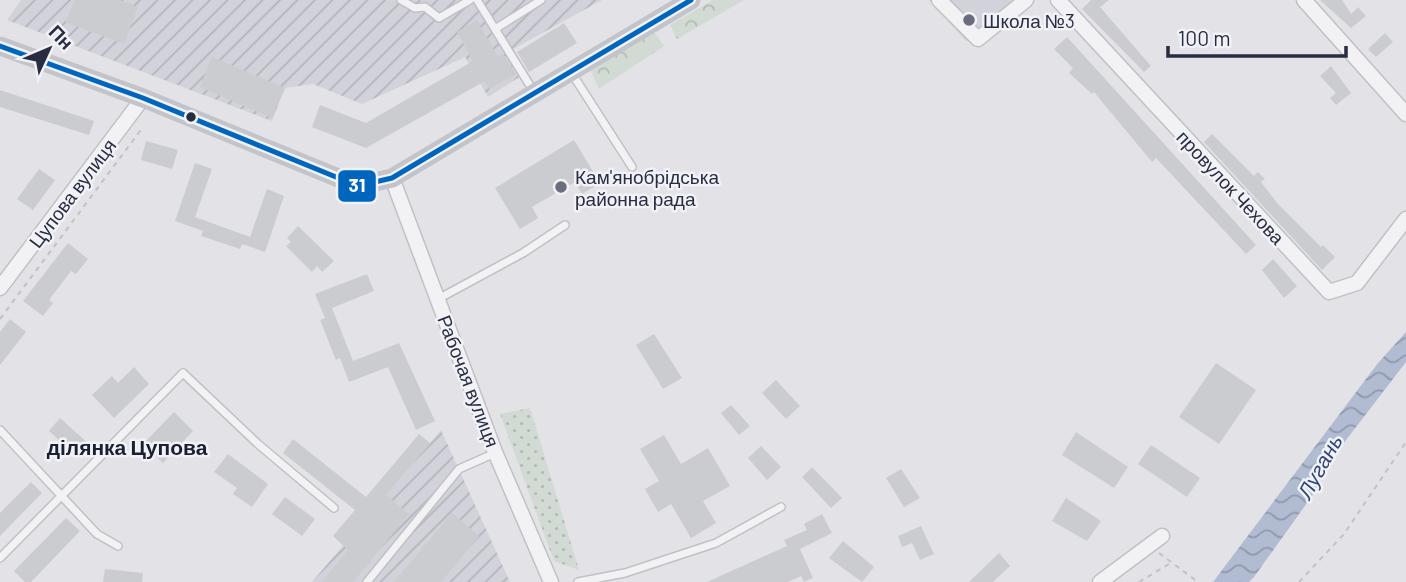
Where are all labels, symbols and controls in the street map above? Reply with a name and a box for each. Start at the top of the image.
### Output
place label: Школа №3 [983,9,1075,32]
marker: Школа №3 [961,12,977,28]
north arrow [14,14,84,84]
scale bar [1168,14,1346,58]
text: Пн [45,20,79,54]
text: 100 m [1178,25,1231,50]
unlabelled marker [184,110,198,124]
street label: провулок Чехова [1172,125,1290,249]
street label: Цупова вулиця [24,134,120,252]
place label: Кам'янобрідська районна рада [575,165,719,210]
line badge: 31 [337,169,377,203]
text: 31 [349,173,365,196]
marker: Кам'янобрідська районна рада [553,179,569,195]
street label: Рабочая вулиця [433,312,505,450]
water label: Лугань [1290,430,1347,504]
district label: ділянка Цупова [47,434,208,459]

